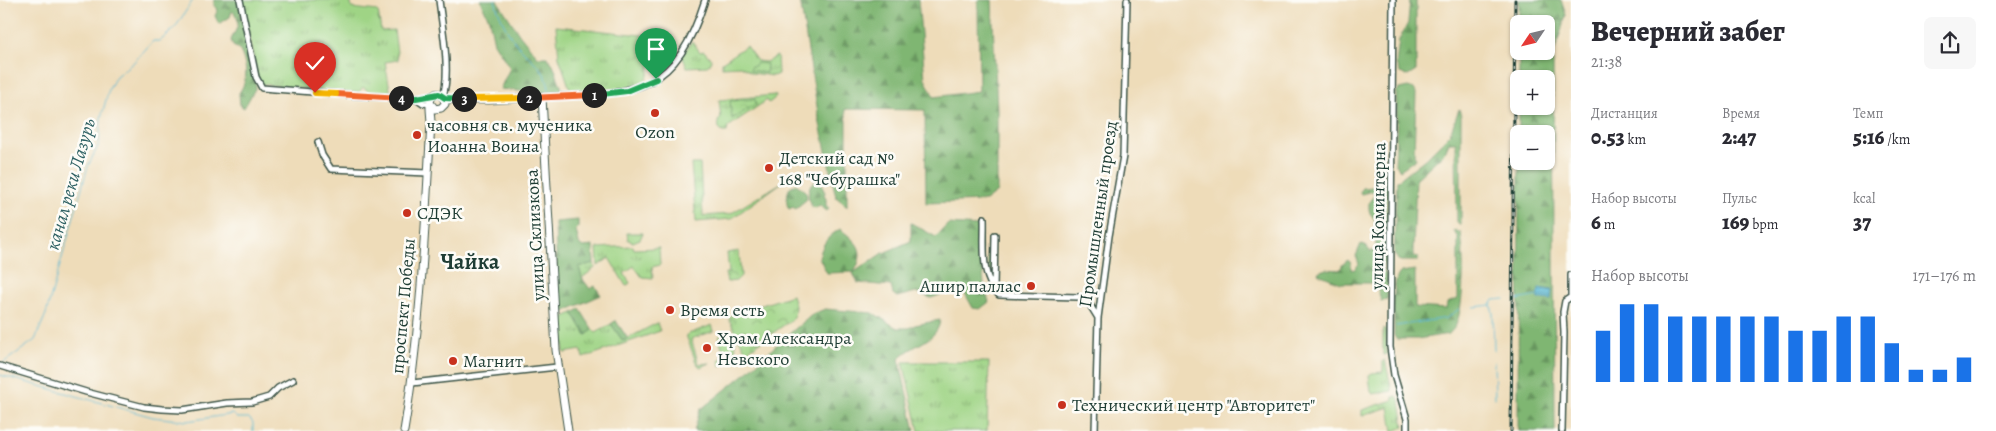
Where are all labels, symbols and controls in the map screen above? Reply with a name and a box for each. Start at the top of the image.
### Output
text: Вечерний забег [1591,13,1785,51]
north arrow [1510,15,1555,60]
map controls [1510,15,1555,170]
button: share [1924,17,1976,69]
pin [635,28,677,79]
icon: arrive [642,35,670,63]
pin [294,42,336,93]
icon: check [301,49,329,77]
text: 21:38 [1591,51,1622,73]
button: + [1510,70,1555,115]
pin: 1 [582,82,606,108]
pin: 4 [388,86,414,110]
pin: 3 [452,86,476,112]
pin: 2 [516,86,542,110]
text: 1 [592,86,597,105]
text: 4 [398,89,405,108]
text: 2 [526,89,533,108]
text: 3 [461,90,468,109]
text: Дистанция [1591,104,1658,123]
text: Время [1722,104,1760,123]
text: Темп [1853,104,1884,123]
marker: Ozon [649,107,661,119]
place label: часовня св. мученика Иоанна Воина [427,113,593,158]
water label: канал реки Лазурь [40,115,102,253]
street label: Промышленный проезд [1073,119,1123,309]
place label: Ozon [635,120,675,144]
text: 0.53 [1591,123,1625,151]
text: 2:47 [1722,123,1756,151]
text: 5:16 [1853,123,1884,151]
button: − [1510,125,1555,170]
marker: часовня св. мученика Иоанна Воина [411,129,423,141]
text: km [1625,130,1646,149]
text: /km [1884,130,1910,149]
street label: улица Коминтерна [1365,142,1391,291]
place label: Детский сад № 168 "Чебурашка" [779,146,900,191]
marker: Детский сад № 168 "Чебурашка" [763,162,775,174]
street label: улица Склизкова [520,168,550,302]
text: Набор высоты [1591,189,1677,208]
text: Пульс [1722,189,1757,208]
text: kcal [1853,189,1875,208]
place label: СДЭК [417,201,463,225]
marker: СДЭК [401,207,413,219]
text: 6 [1591,208,1601,236]
text: 169 [1722,208,1749,236]
text: 37 [1853,208,1871,236]
text: m [1601,215,1615,234]
text: bpm [1749,215,1778,234]
street label: проспект Победы [385,237,421,375]
district label: Чайка [440,247,500,277]
text: Набор высоты [1591,265,1689,287]
text: 171–176 m [1913,265,1976,287]
place label: Ашир паллас [919,274,1021,298]
marker: Ашир паллас [1025,280,1037,292]
place label: Время есть [680,298,765,322]
marker: Время есть [664,304,676,316]
place label: Храм Александра Невского [717,326,852,371]
marker: Храм Александра Невского [701,342,713,354]
place label: Магнит [463,349,523,373]
marker: Магнит [447,355,459,367]
place label: Технический центр "Авторитет" [1072,393,1315,417]
marker: Технический центр "Авторитет" [1056,399,1068,411]

